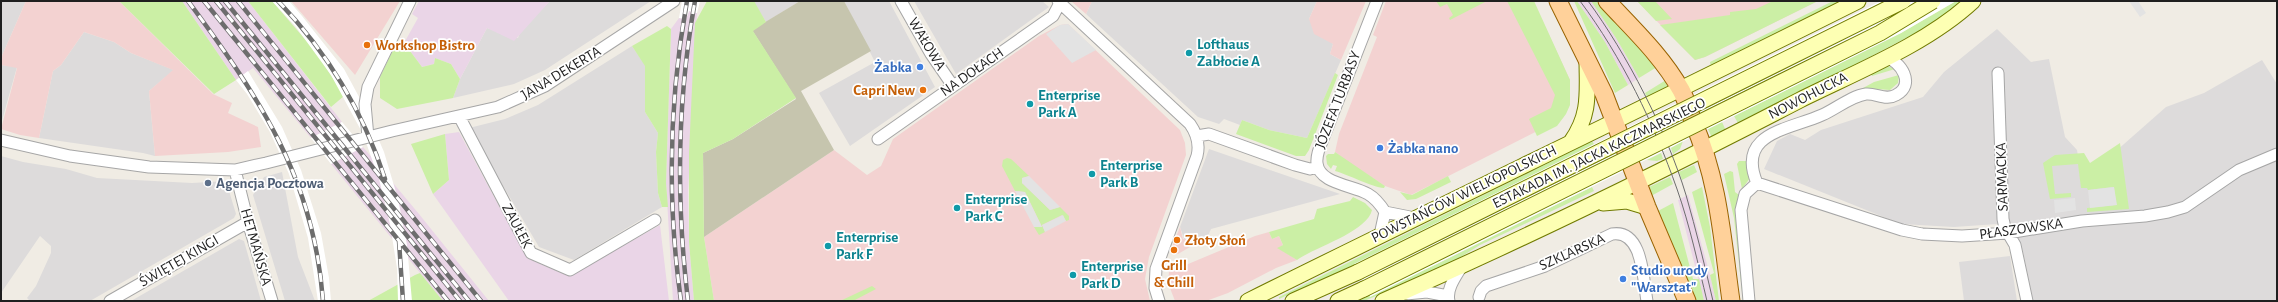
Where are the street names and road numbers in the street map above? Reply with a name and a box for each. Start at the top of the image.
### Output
street label: WAŁOWA [905,15,949,73]
street label: JANA DEKERTA [519,43,604,103]
street label: NA DOŁACH [938,45,1006,99]
street label: JÓZEFA TURBASY [1311,48,1364,151]
street label: NOWOHUCKA [1766,70,1850,122]
street label: ESTAKADA IM. JACKA KACZMARSKIEGO [1490,95,1708,211]
street label: POWSTAŃCÓW WIELKOPOLSKICH [1368,141,1559,245]
street label: SARMACKA [1993,142,2011,212]
street label: ZAUŁEK [499,201,535,251]
street label: HETMAŃSKA [238,206,276,288]
street label: PŁASZOWSKA [1978,216,2064,242]
street label: ŚWIĘTEJ KINGI [136,231,221,290]
street label: SZKLARSKA [1537,231,1607,273]

